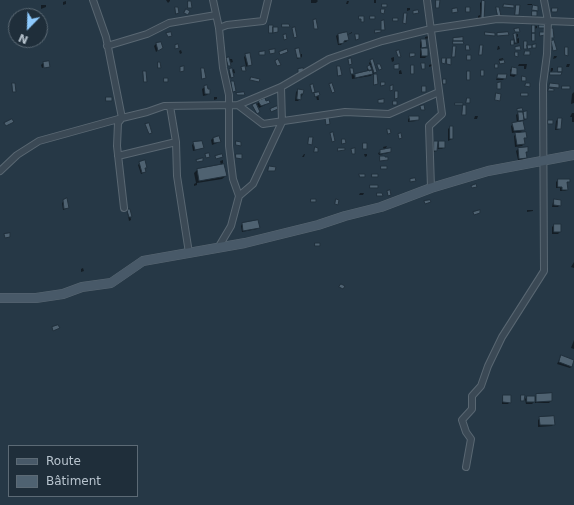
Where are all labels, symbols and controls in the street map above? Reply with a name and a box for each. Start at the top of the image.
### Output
north arrow [8,8,48,48]
text: N [17,31,30,46]
legend [8,445,138,497]
text: Route [46,454,81,468]
text: Bâtiment [46,474,101,488]

